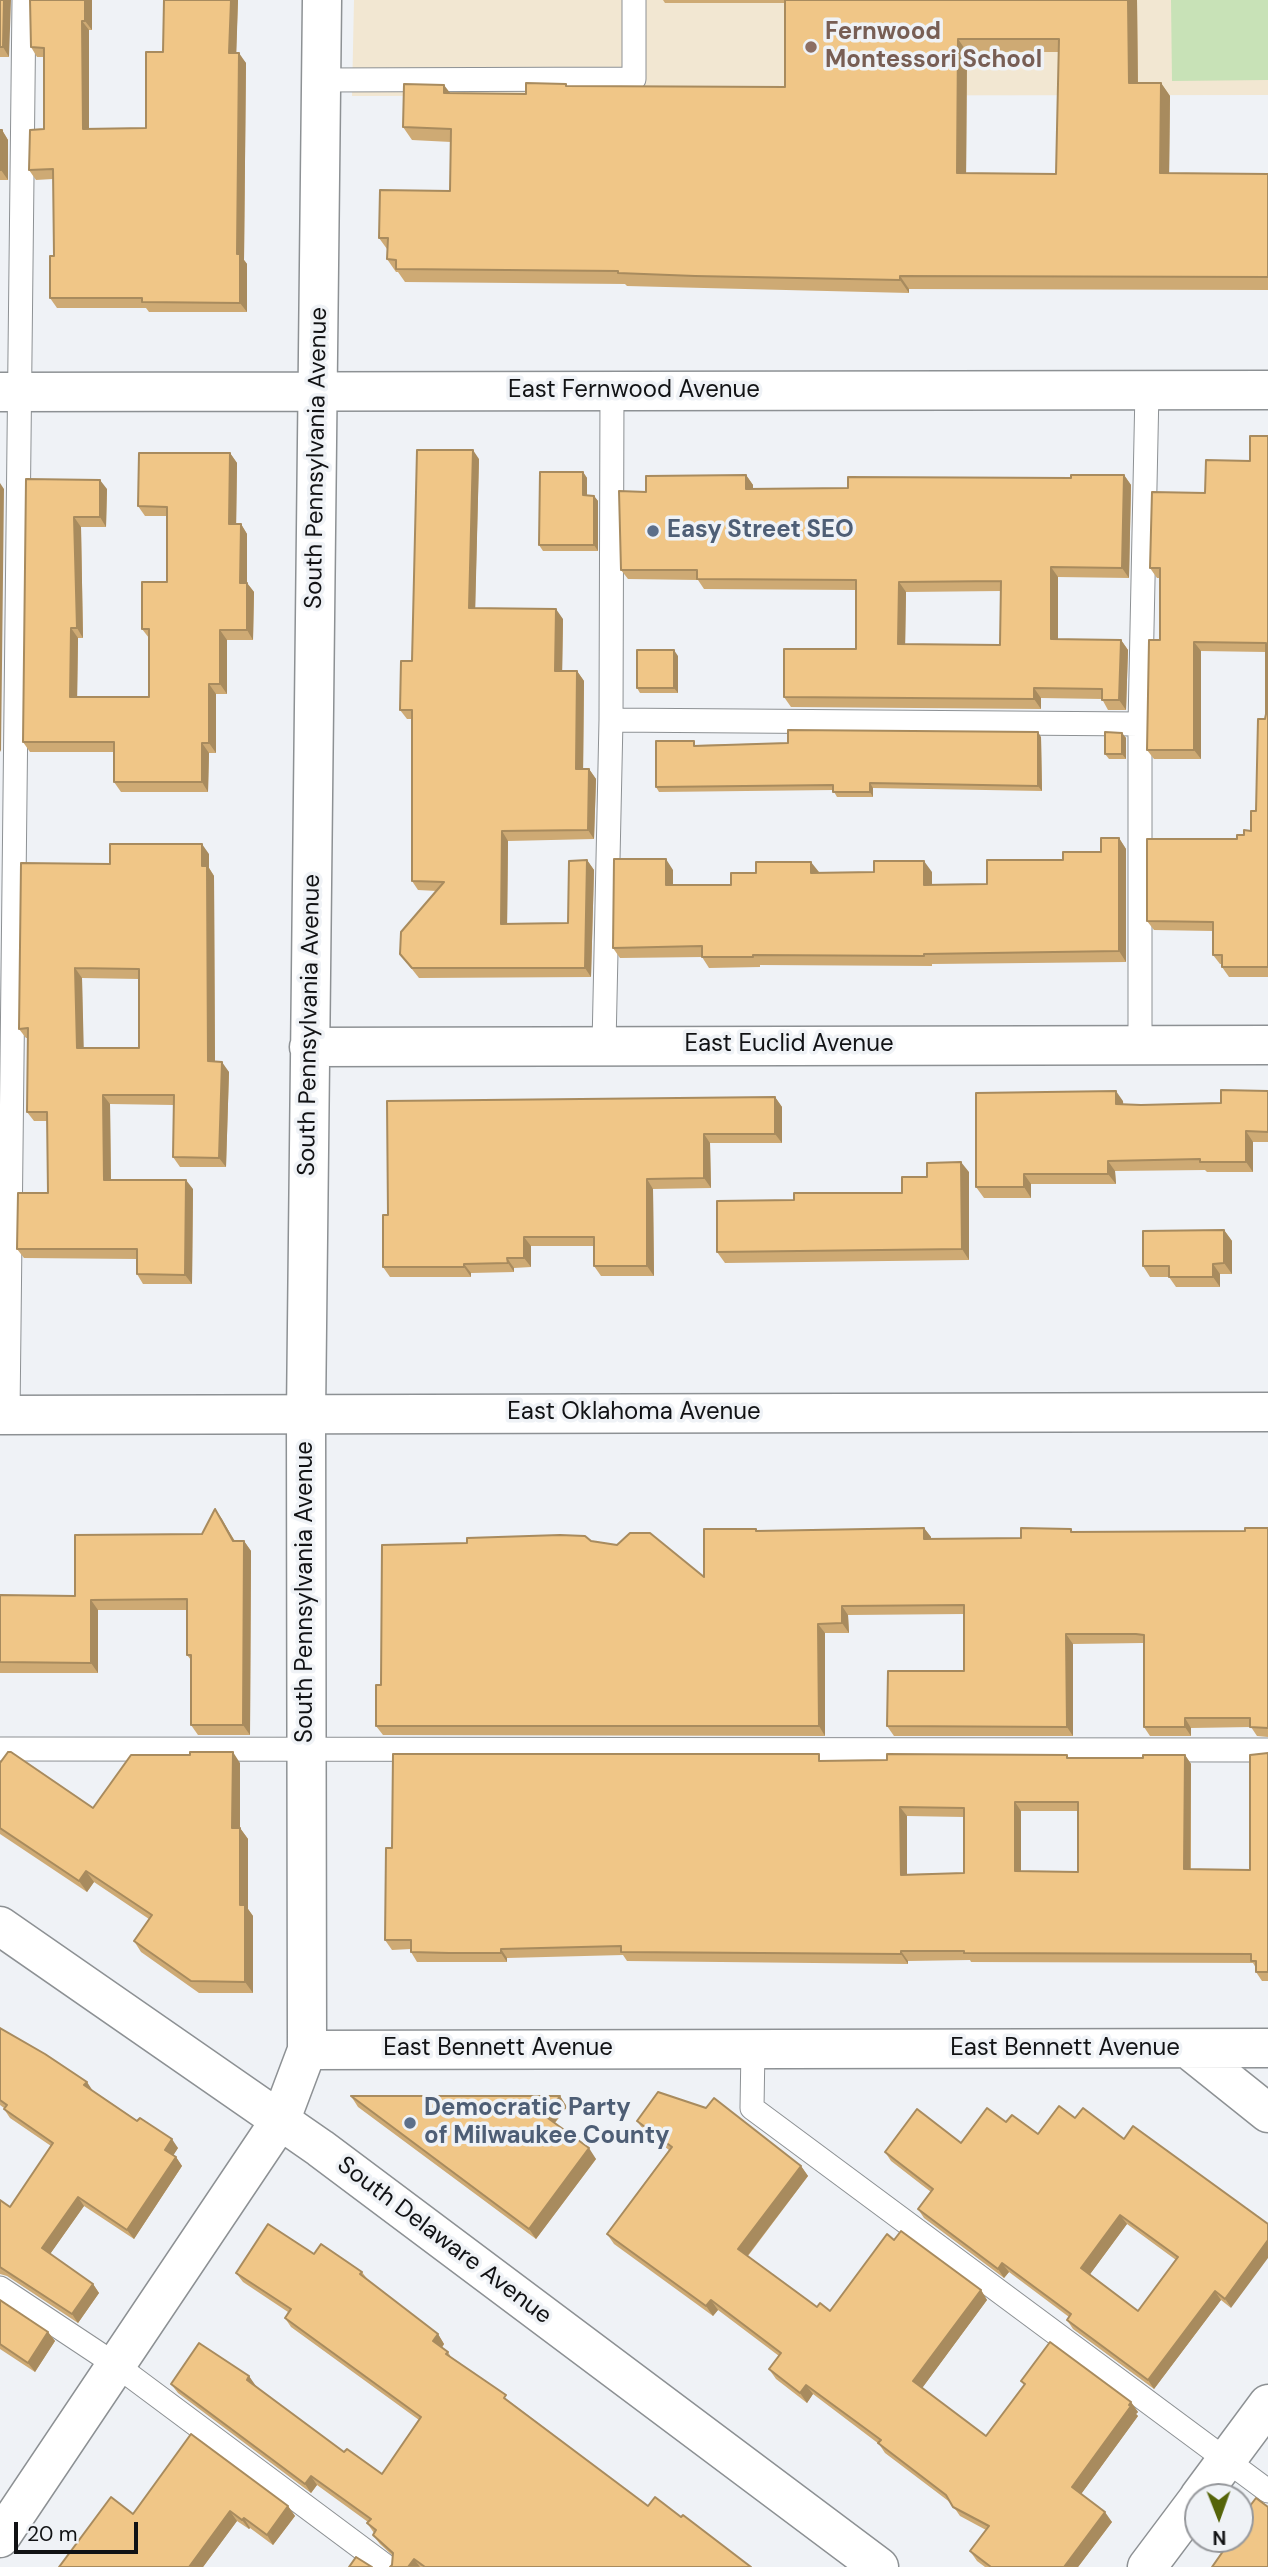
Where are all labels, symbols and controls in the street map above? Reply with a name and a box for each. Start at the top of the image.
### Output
place label: Fernwood Montessori School [825,19,1042,75]
marker: Fernwood Montessori School [803,39,819,55]
street label: South Pennsylvania Avenue [300,307,334,609]
street label: East Fernwood Avenue [508,377,760,405]
place label: Easy Street SEO [667,517,854,545]
marker: Easy Street SEO [645,523,661,539]
street label: South Pennsylvania Avenue [293,874,327,1176]
street label: East Euclid Avenue [684,1031,894,1059]
street label: East Oklahoma Avenue [507,1399,761,1427]
street label: South Pennsylvania Avenue [292,1441,320,1743]
street label: East Bennett Avenue [383,2035,613,2063]
street label: East Bennett Avenue [950,2035,1180,2063]
place label: Democratic Party of Milwaukee County [424,2095,670,2151]
marker: Democratic Party of Milwaukee County [402,2115,418,2131]
street label: South Delaware Avenue [331,2151,557,2331]
north arrow [1184,2483,1254,2553]
scale bar [18,2508,142,2552]
text: 20 m [27,2520,78,2548]
text: N [1212,2525,1226,2550]

